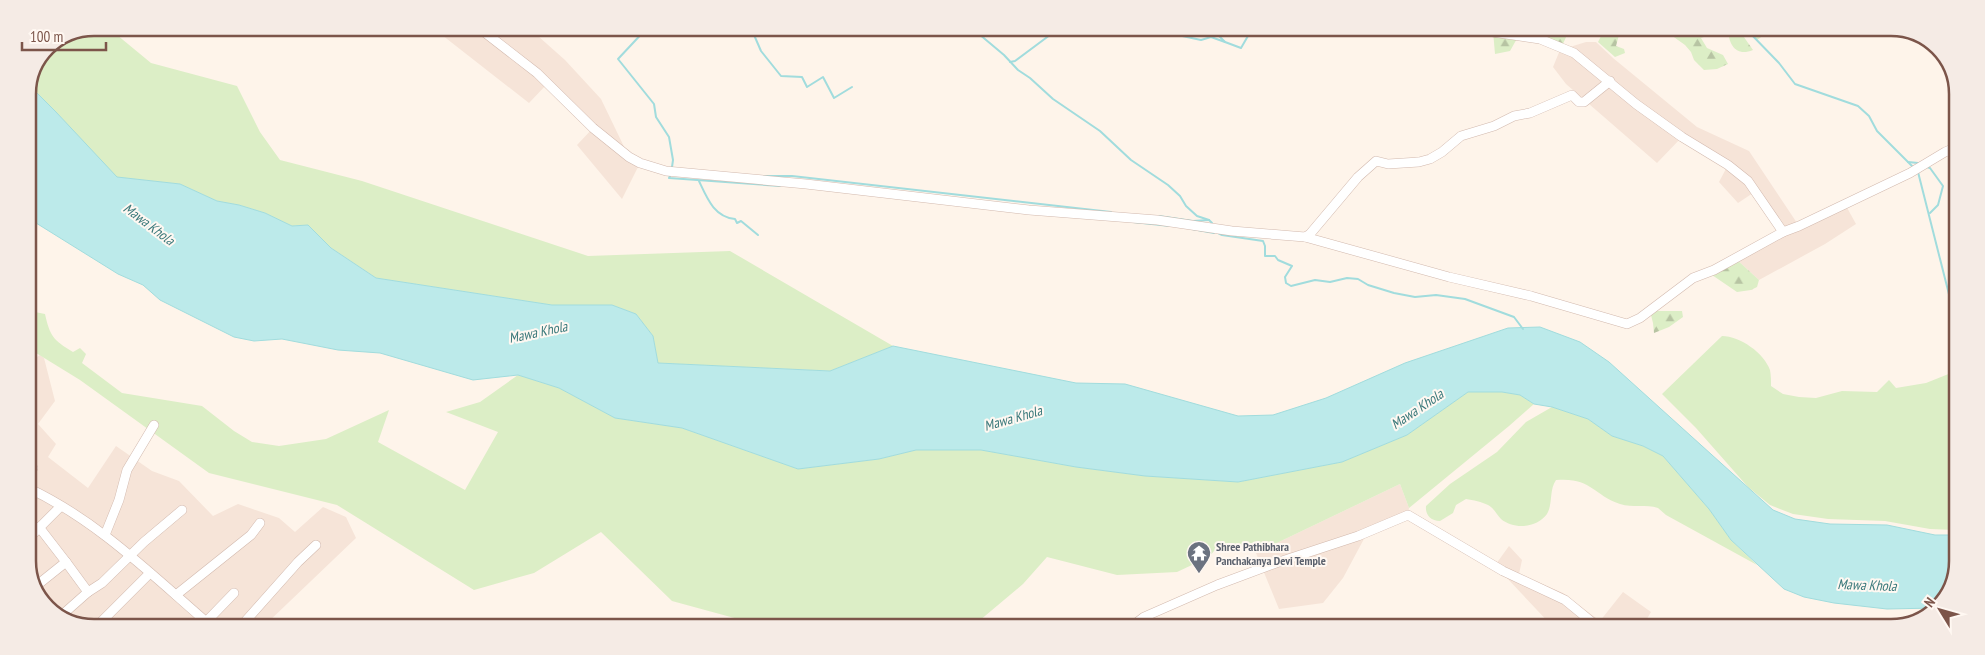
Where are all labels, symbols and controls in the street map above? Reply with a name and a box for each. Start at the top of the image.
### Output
scale bar [22,20,106,52]
text: 100 m [30,27,63,46]
water label: Mawa Khola [120,199,179,250]
water label: Mawa Khola [507,317,570,347]
water label: Mawa Khola [1387,384,1448,433]
water label: Mawa Khola [982,401,1045,435]
place label: Shree Pathibhara Panchakanya Devi Temple [1216,539,1326,568]
temple icon: Shree Pathibhara Panchakanya Devi Temple [1186,540,1212,574]
water label: Mawa Khola [1837,575,1898,595]
north arrow [1915,585,1965,635]
text: N [1920,594,1939,611]

